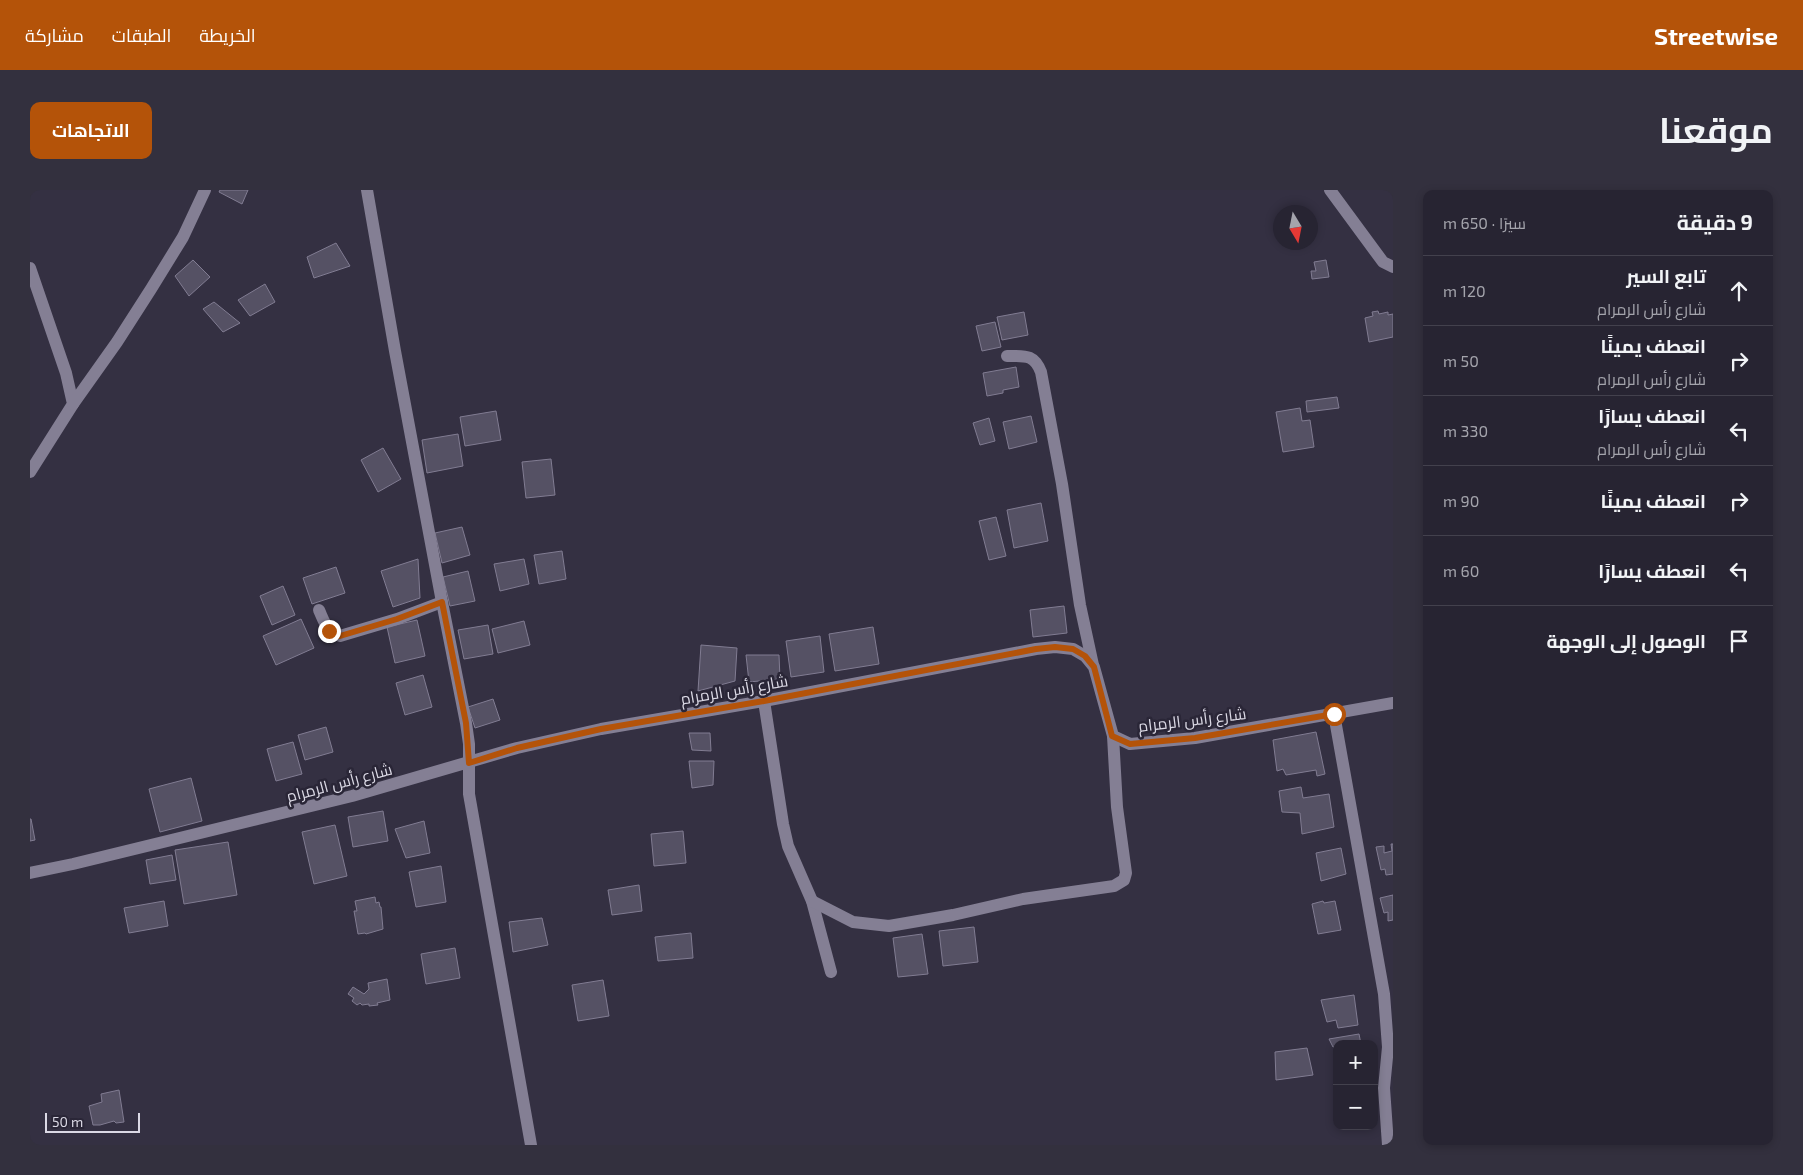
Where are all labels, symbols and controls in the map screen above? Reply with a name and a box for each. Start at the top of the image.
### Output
text: Streetwise [1654,21,1778,50]
text: مشاركة [25,24,84,46]
text: الطبقات [112,24,171,46]
text: الخريطة [199,24,256,46]
button: الاتجاهات [30,102,152,159]
text: موقعنا [1659,108,1773,150]
north arrow [1273,205,1318,250]
text: 9 دقيقة [1677,209,1753,234]
text: سيرًا · 650 m [1443,213,1526,232]
text: تابع السير [1626,264,1706,287]
icon: ahead [1725,277,1753,305]
text: 120 m [1443,281,1486,300]
text: شارع رأس الرمرام [1597,299,1706,318]
text: انعطف يمينًا [1601,334,1706,357]
icon: right [1725,347,1753,375]
text: 50 m [1443,351,1479,370]
text: شارع رأس الرمرام [1597,369,1706,388]
text: انعطف يسارًا [1598,404,1706,427]
icon: left [1725,417,1753,445]
text: 330 m [1443,421,1488,440]
text: شارع رأس الرمرام [1597,439,1706,458]
icon: right [1725,487,1753,515]
text: انعطف يمينًا [1601,489,1706,512]
text: 90 m [1443,491,1479,510]
icon: left [1725,557,1753,585]
text: انعطف يسارًا [1598,559,1706,582]
text: 60 m [1443,561,1479,580]
route end [318,620,341,643]
icon: arrive [1725,627,1753,655]
text: الوصول إلى الوجهة [1546,629,1706,652]
street label: شارع رأس الرمرام [679,670,790,711]
street label: شارع رأس الرمرام [1137,703,1248,738]
route start [1323,703,1346,726]
street label: شارع رأس الرمرام [284,759,395,808]
map controls [1333,1040,1378,1130]
button: + [1333,1040,1378,1085]
button: − [1333,1085,1378,1130]
scale bar [45,1110,140,1133]
text: 50 m [52,1113,83,1130]

